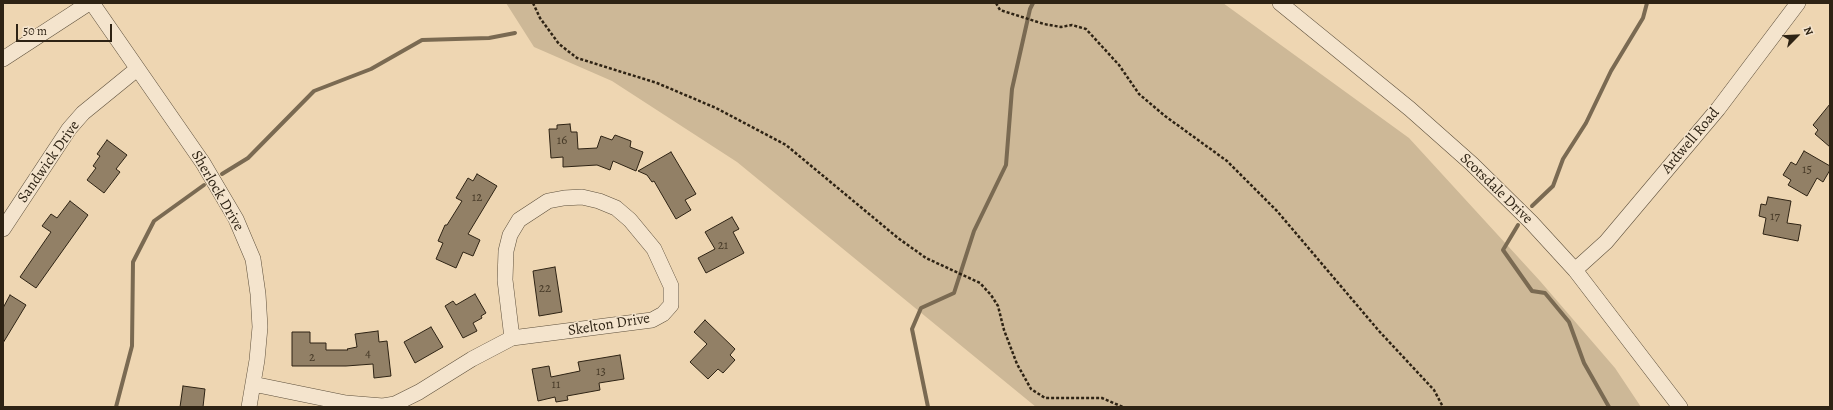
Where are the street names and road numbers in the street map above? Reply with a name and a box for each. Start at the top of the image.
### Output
street label: Ardwell Road [1658,104,1724,178]
street label: Sandwick Drive [14,117,84,207]
street label: Sherlock Drive [187,148,247,234]
street label: Scotsdale Drive [1456,150,1536,228]
street label: Skelton Drive [567,310,651,340]

